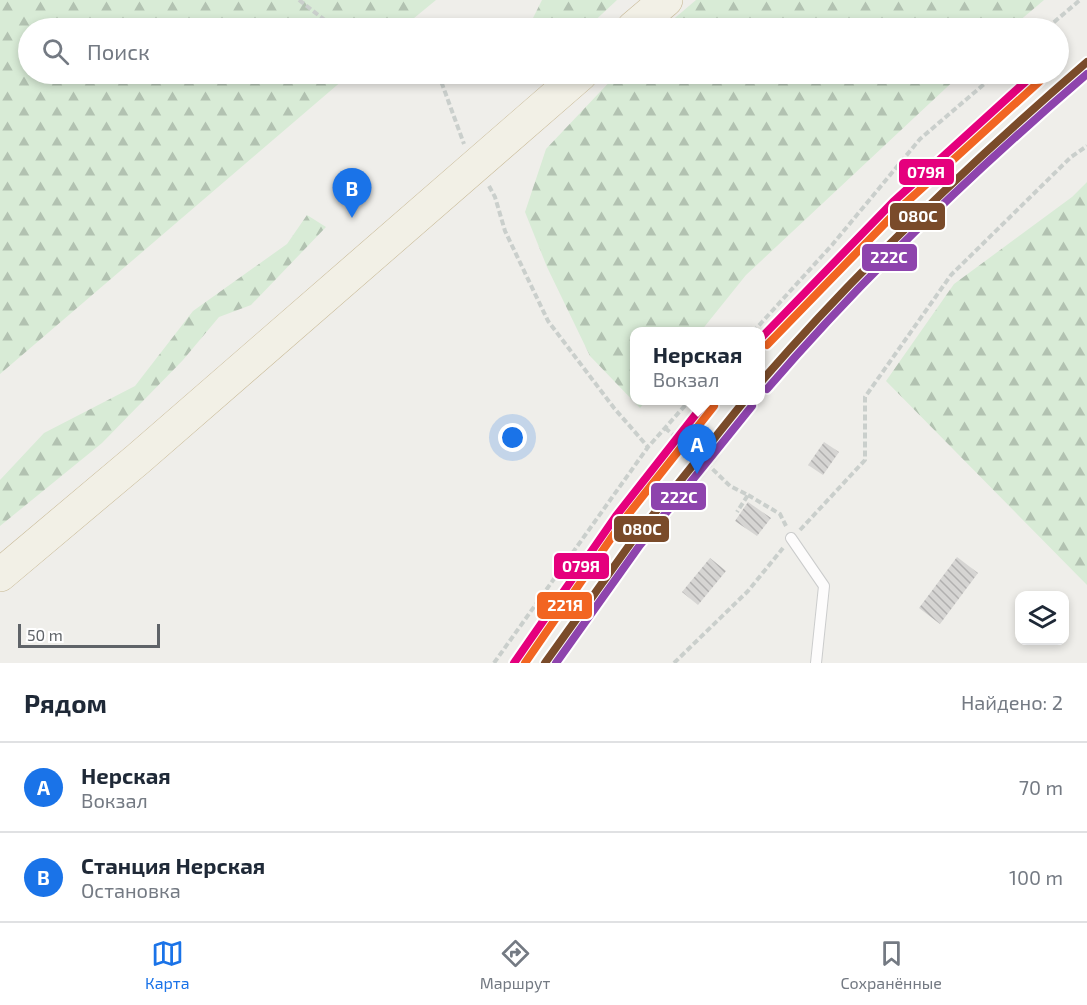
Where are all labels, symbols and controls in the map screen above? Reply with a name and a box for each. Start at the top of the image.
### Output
search box [18,18,1069,84]
icon: search [39,35,72,68]
text: Поиск [87,38,150,64]
line badge: 079Я [898,158,955,186]
text: 079Я [907,162,945,181]
pin: B [332,168,372,218]
line badge: 080С [889,202,946,231]
text: 080С [898,206,938,225]
line badge: 222С [861,243,918,272]
text: 222С [870,247,908,266]
popup [630,327,765,405]
text: Нерская [653,341,742,367]
text: Вокзал [653,367,719,391]
your location [498,423,527,452]
pin: A [678,424,716,474]
line badge: 222С [650,482,707,511]
text: 222С [660,487,698,506]
line badge: 080С [613,515,670,543]
text: 080С [622,519,662,538]
line badge: 079Я [553,552,610,580]
text: 079Я [562,556,600,575]
line badge: 221Я [536,591,593,620]
map controls [1015,591,1069,645]
button: layers [1015,591,1069,645]
text: 221Я [547,595,583,614]
scale bar [18,621,160,648]
text: 50 m [27,625,63,644]
text: Рядом [24,687,107,718]
text: Найдено: 2 [961,690,1063,714]
text: Нерская [81,762,171,788]
text: A [37,775,50,799]
text: 70 m [1019,775,1063,799]
text: Вокзал [81,788,148,812]
text: Станция Нерская [81,852,265,878]
text: B [37,865,50,889]
text: 100 m [1009,865,1063,889]
text: Остановка [81,878,181,902]
tab: Карта [145,937,190,992]
tab: Маршрут [480,937,550,992]
tab: Сохранённые [841,937,942,992]

